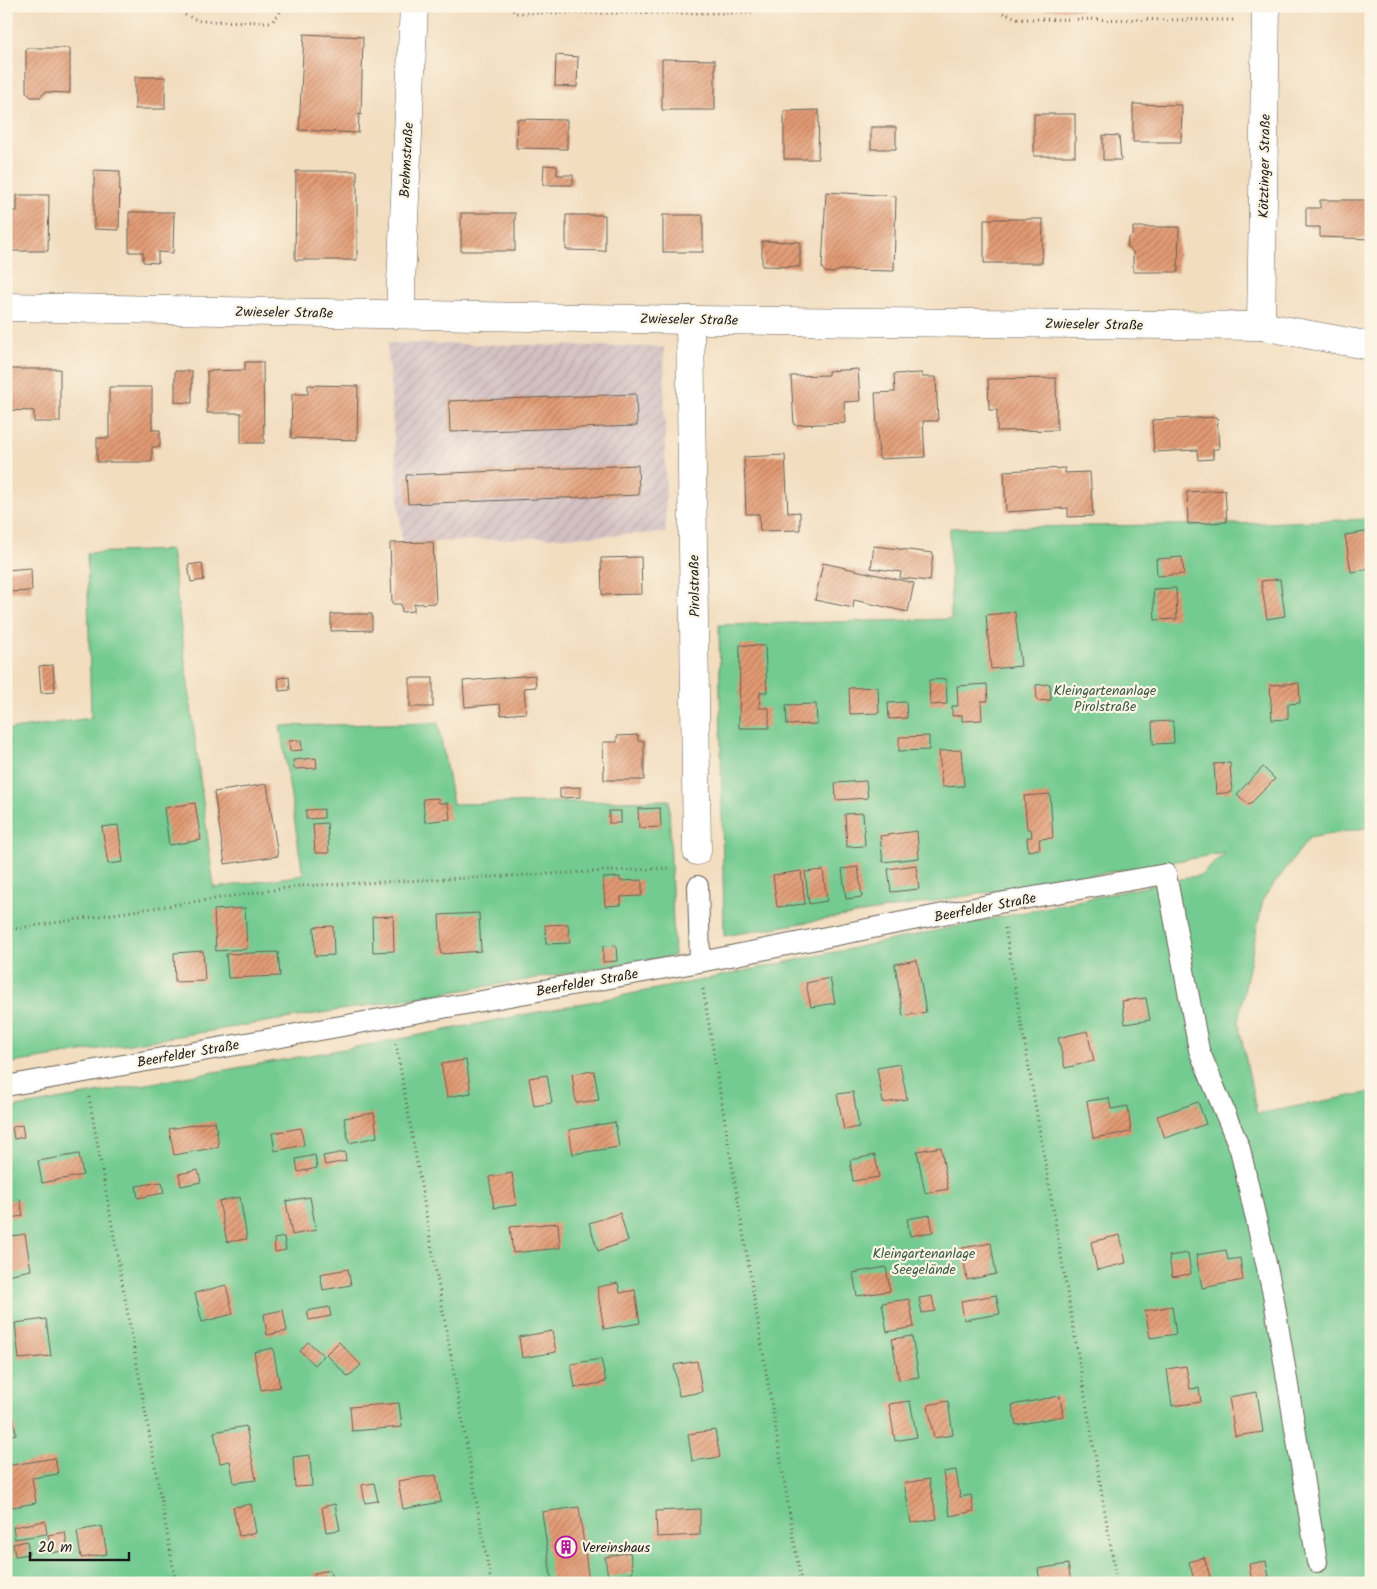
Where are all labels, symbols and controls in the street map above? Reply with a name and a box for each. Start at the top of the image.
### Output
street label: Kötztinger Straße [1253,113,1277,218]
street label: Brehmstraße [394,121,420,198]
street label: Zwieseler Straße [235,301,334,325]
street label: Zwieseler Straße [640,308,739,332]
street label: Zwieseler Straße [1045,313,1144,337]
street label: Pirolstraße [683,554,707,617]
park label: Kleingartenanlage Pirolstraße [1054,680,1157,718]
street label: Beerfelder Straße [932,887,1039,929]
street label: Beerfelder Straße [534,963,641,1003]
street label: Beerfelder Straße [135,1034,242,1074]
park label: Kleingartenanlage Seegelände [873,1243,976,1281]
scale bar [30,1529,129,1561]
building icon: Vereinshaus [554,1535,578,1559]
text: 20 m [38,1536,72,1560]
place label: Vereinshaus [582,1537,650,1559]

